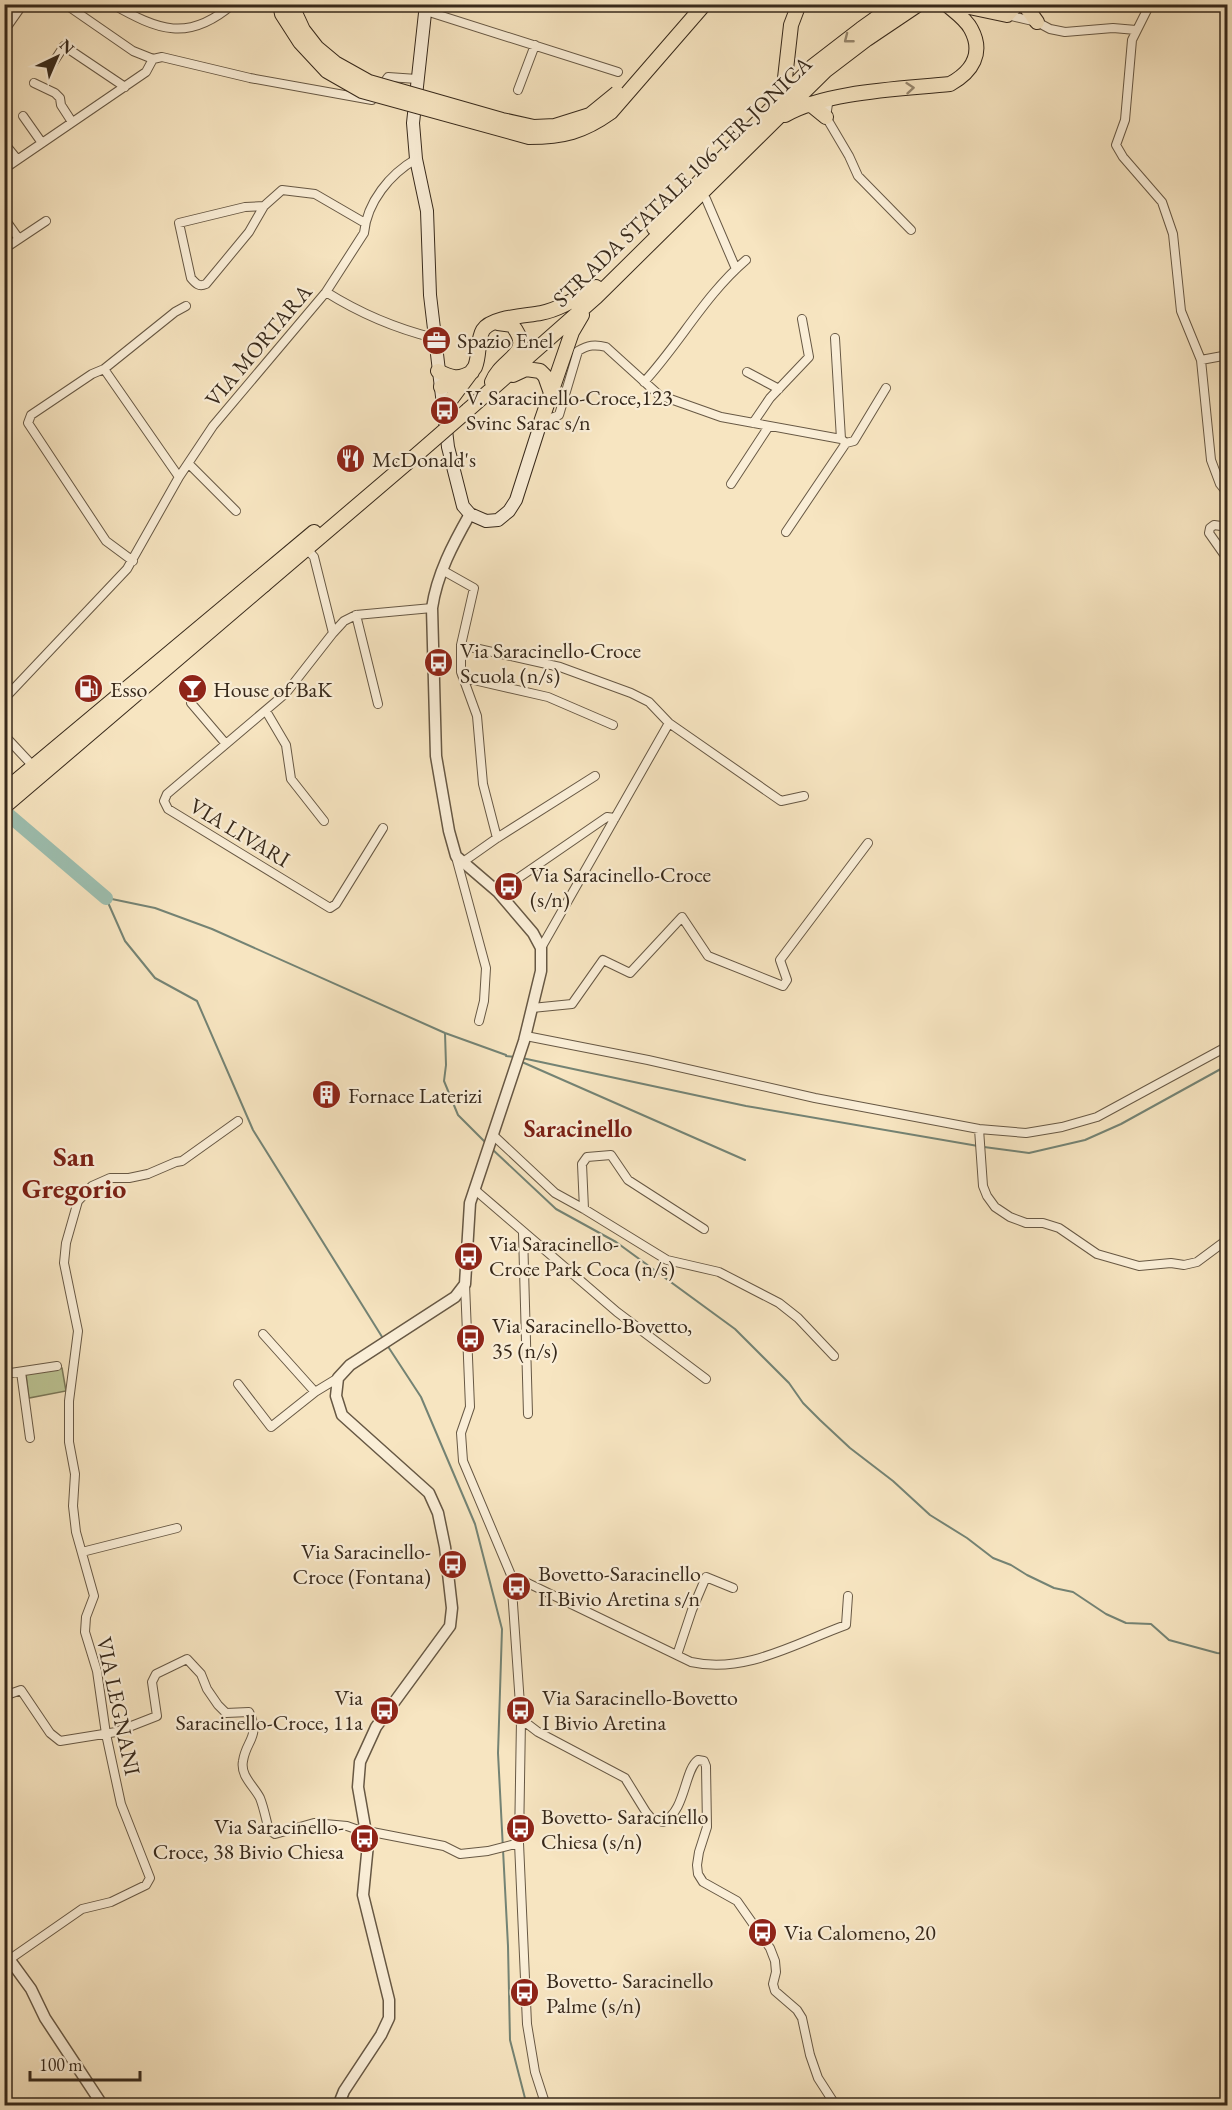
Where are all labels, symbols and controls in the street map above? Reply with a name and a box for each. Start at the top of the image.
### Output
north arrow [27,27,87,87]
one-way arrow [843,31,854,42]
text: N [55,35,79,59]
street label: STRADA STATALE 106 TER JONICA [547,49,819,313]
one-way arrow [906,82,915,95]
street label: VIA MORTARA [198,277,319,413]
office icon: Spazio Enel [420,324,452,356]
place label: Spazio Enel [457,326,553,355]
place label: V. Saracinello-Croce,123 Svinc Sarac s/n [466,383,673,437]
bus stop icon: V. Saracinello-Croce,123 Svinc Sarac s/n [429,394,461,426]
restaurant icon: McDonald's [335,443,367,475]
place label: McDonald's [372,445,476,474]
place label: Via Saracinello-Croce Scuola (n/s) [460,636,641,690]
bus stop icon: Via Saracinello-Croce Scuola (n/s) [423,647,455,679]
fuel station icon: Esso [73,673,105,705]
bar icon: House of BaK [176,673,208,705]
place label: Esso [110,675,148,704]
place label: House of BaK [213,675,333,704]
street label: VIA LIVARI [184,791,296,874]
place label: Via Saracinello-Croce (s/n) [530,860,711,914]
bus stop icon: Via Saracinello-Croce (s/n) [493,871,525,903]
building icon: Fornace Laterizi [311,1079,343,1111]
place label: Fornace Laterizi [348,1081,482,1110]
district label: Saracinello [524,1113,632,1144]
district label: San Gregorio [22,1138,126,1206]
place label: Via Saracinello- Croce Park Coca (n/s) [489,1229,675,1283]
bus stop icon: Via Saracinello- Croce Park Coca (n/s) [452,1240,484,1272]
place label: Via Saracinello-Bovetto, 35 (n/s) [492,1311,692,1365]
bus stop icon: Via Saracinello-Bovetto, 35 (n/s) [455,1322,487,1354]
place label: Via Saracinello- Croce (Fontana) [293,1537,431,1591]
bus stop icon: Via Saracinello- Croce (Fontana) [436,1548,468,1580]
place label: Bovetto-Saracinello II Bivio Aretina s/n [538,1559,701,1613]
bus stop icon: Bovetto-Saracinello II Bivio Aretina s/n [501,1570,533,1602]
street label: VIA LEGNANI [90,1634,147,1778]
place label: Via Saracinello-Croce, 11a [176,1683,363,1737]
place label: Via Saracinello-Bovetto I Bivio Aretina [542,1683,738,1737]
bus stop icon: Via Saracinello-Croce, 11a [368,1694,400,1726]
bus stop icon: Via Saracinello-Bovetto I Bivio Aretina [505,1694,537,1726]
place label: Bovetto- Saracinello Chiesa (s/n) [541,1802,709,1856]
place label: Via Saracinello- Croce, 38 Bivio Chiesa [153,1812,344,1866]
bus stop icon: Bovetto- Saracinello Chiesa (s/n) [504,1813,536,1845]
bus stop icon: Via Saracinello- Croce, 38 Bivio Chiesa [349,1823,381,1855]
bus stop icon: Via Calomeno, 20 [747,1916,779,1948]
place label: Via Calomeno, 20 [784,1918,936,1947]
place label: Bovetto- Saracinello Palme (s/n) [546,1966,714,2020]
bus stop icon: Bovetto- Saracinello Palme (s/n) [509,1977,541,2009]
scale bar [30,2044,140,2082]
text: 100 m [39,2053,83,2076]

